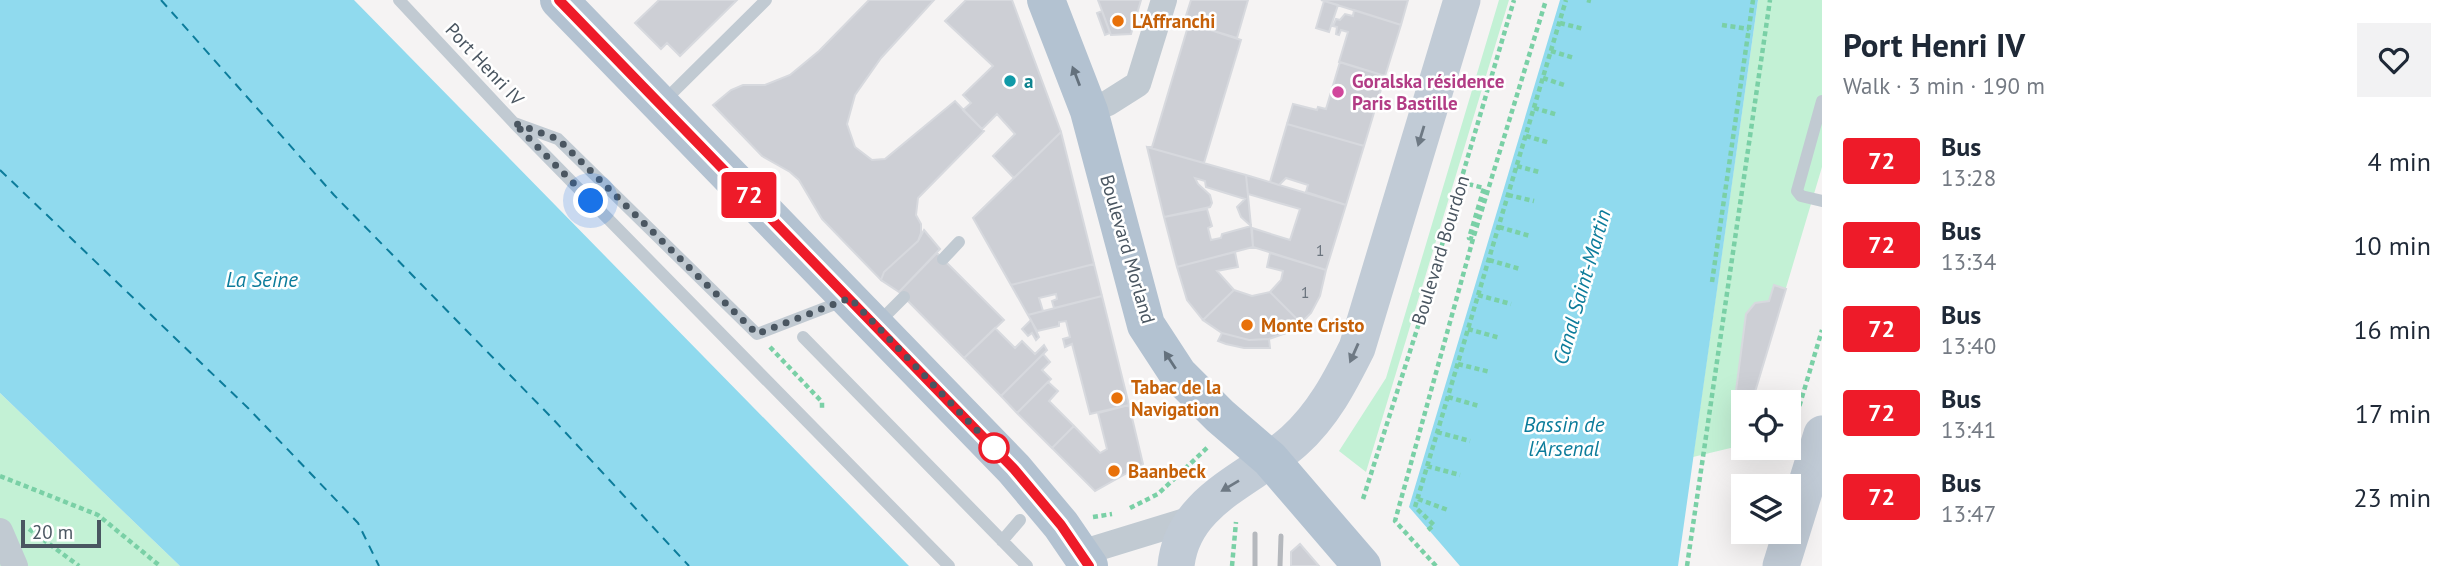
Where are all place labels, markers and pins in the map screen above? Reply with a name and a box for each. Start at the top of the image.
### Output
place label: L'Affranchi [1132,9,1215,33]
marker: L'Affranchi [1110,13,1126,29]
place label: a [1024,69,1033,93]
place label: Goralska résidence Paris Bastille [1352,69,1504,115]
marker: a [1002,73,1018,89]
marker: Goralska résidence Paris Bastille [1330,84,1346,100]
place label: Monte Cristo [1261,313,1364,337]
marker: Monte Cristo [1239,317,1255,333]
place label: Tabac de la Navigation [1131,375,1221,421]
marker: Tabac de la Navigation [1109,390,1125,406]
unlabelled marker [979,433,1009,463]
place label: Baanbeck [1128,459,1206,483]
marker: Baanbeck [1106,463,1122,479]

